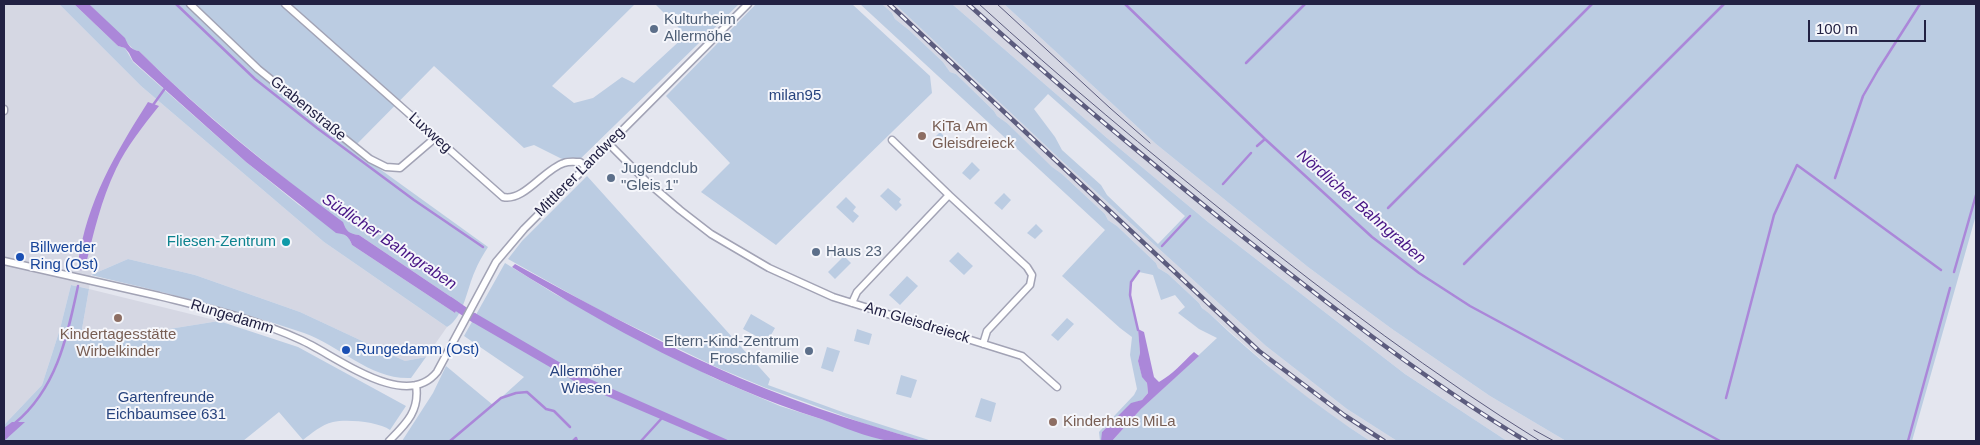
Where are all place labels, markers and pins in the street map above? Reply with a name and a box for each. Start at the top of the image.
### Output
place label: Kulturheim Allermöhe [664,11,736,46]
marker: Kulturheim Allermöhe [648,23,660,35]
place label: KiTa Am Gleisdreieck [932,118,1015,153]
marker: KiTa Am Gleisdreieck [916,130,928,142]
place label: Jugendclub "Gleis 1" [621,160,698,195]
marker: Jugendclub "Gleis 1" [605,172,617,184]
place label: Fliesen-Zentrum [167,233,276,251]
marker: Fliesen-Zentrum [280,236,292,248]
place label: Billwerder Ring (Ost) [30,239,98,274]
place label: Haus 23 [826,243,882,261]
marker: Haus 23 [810,246,822,258]
marker: Billwerder Ring (Ost) [14,251,26,263]
marker: Kindertagesstätte Wirbelkinder [112,312,124,324]
place label: Kindertagesstätte Wirbelkinder [60,326,176,361]
place label: Eltern-Kind-Zentrum Froschfamilie [664,333,799,368]
place label: Rungedamm (Ost) [356,341,479,359]
marker: Rungedamm (Ost) [340,344,352,356]
marker: Eltern-Kind-Zentrum Froschfamilie [803,345,815,357]
place label: Kinderhaus MiLa [1063,413,1176,431]
marker: Kinderhaus MiLa [1047,416,1059,428]

